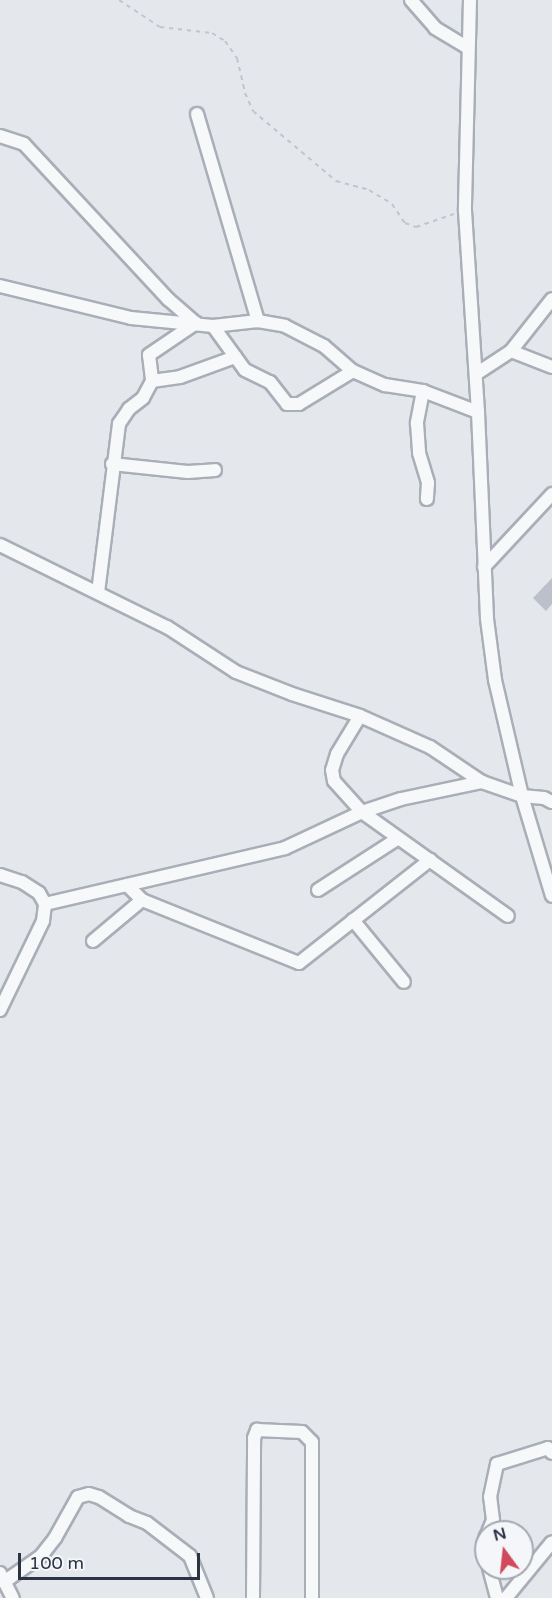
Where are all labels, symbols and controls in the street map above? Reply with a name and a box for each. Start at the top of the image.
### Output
north arrow [474,1520,534,1580]
text: N [491,1523,509,1546]
scale bar [21,1541,202,1579]
text: 100 m [29,1552,84,1574]

